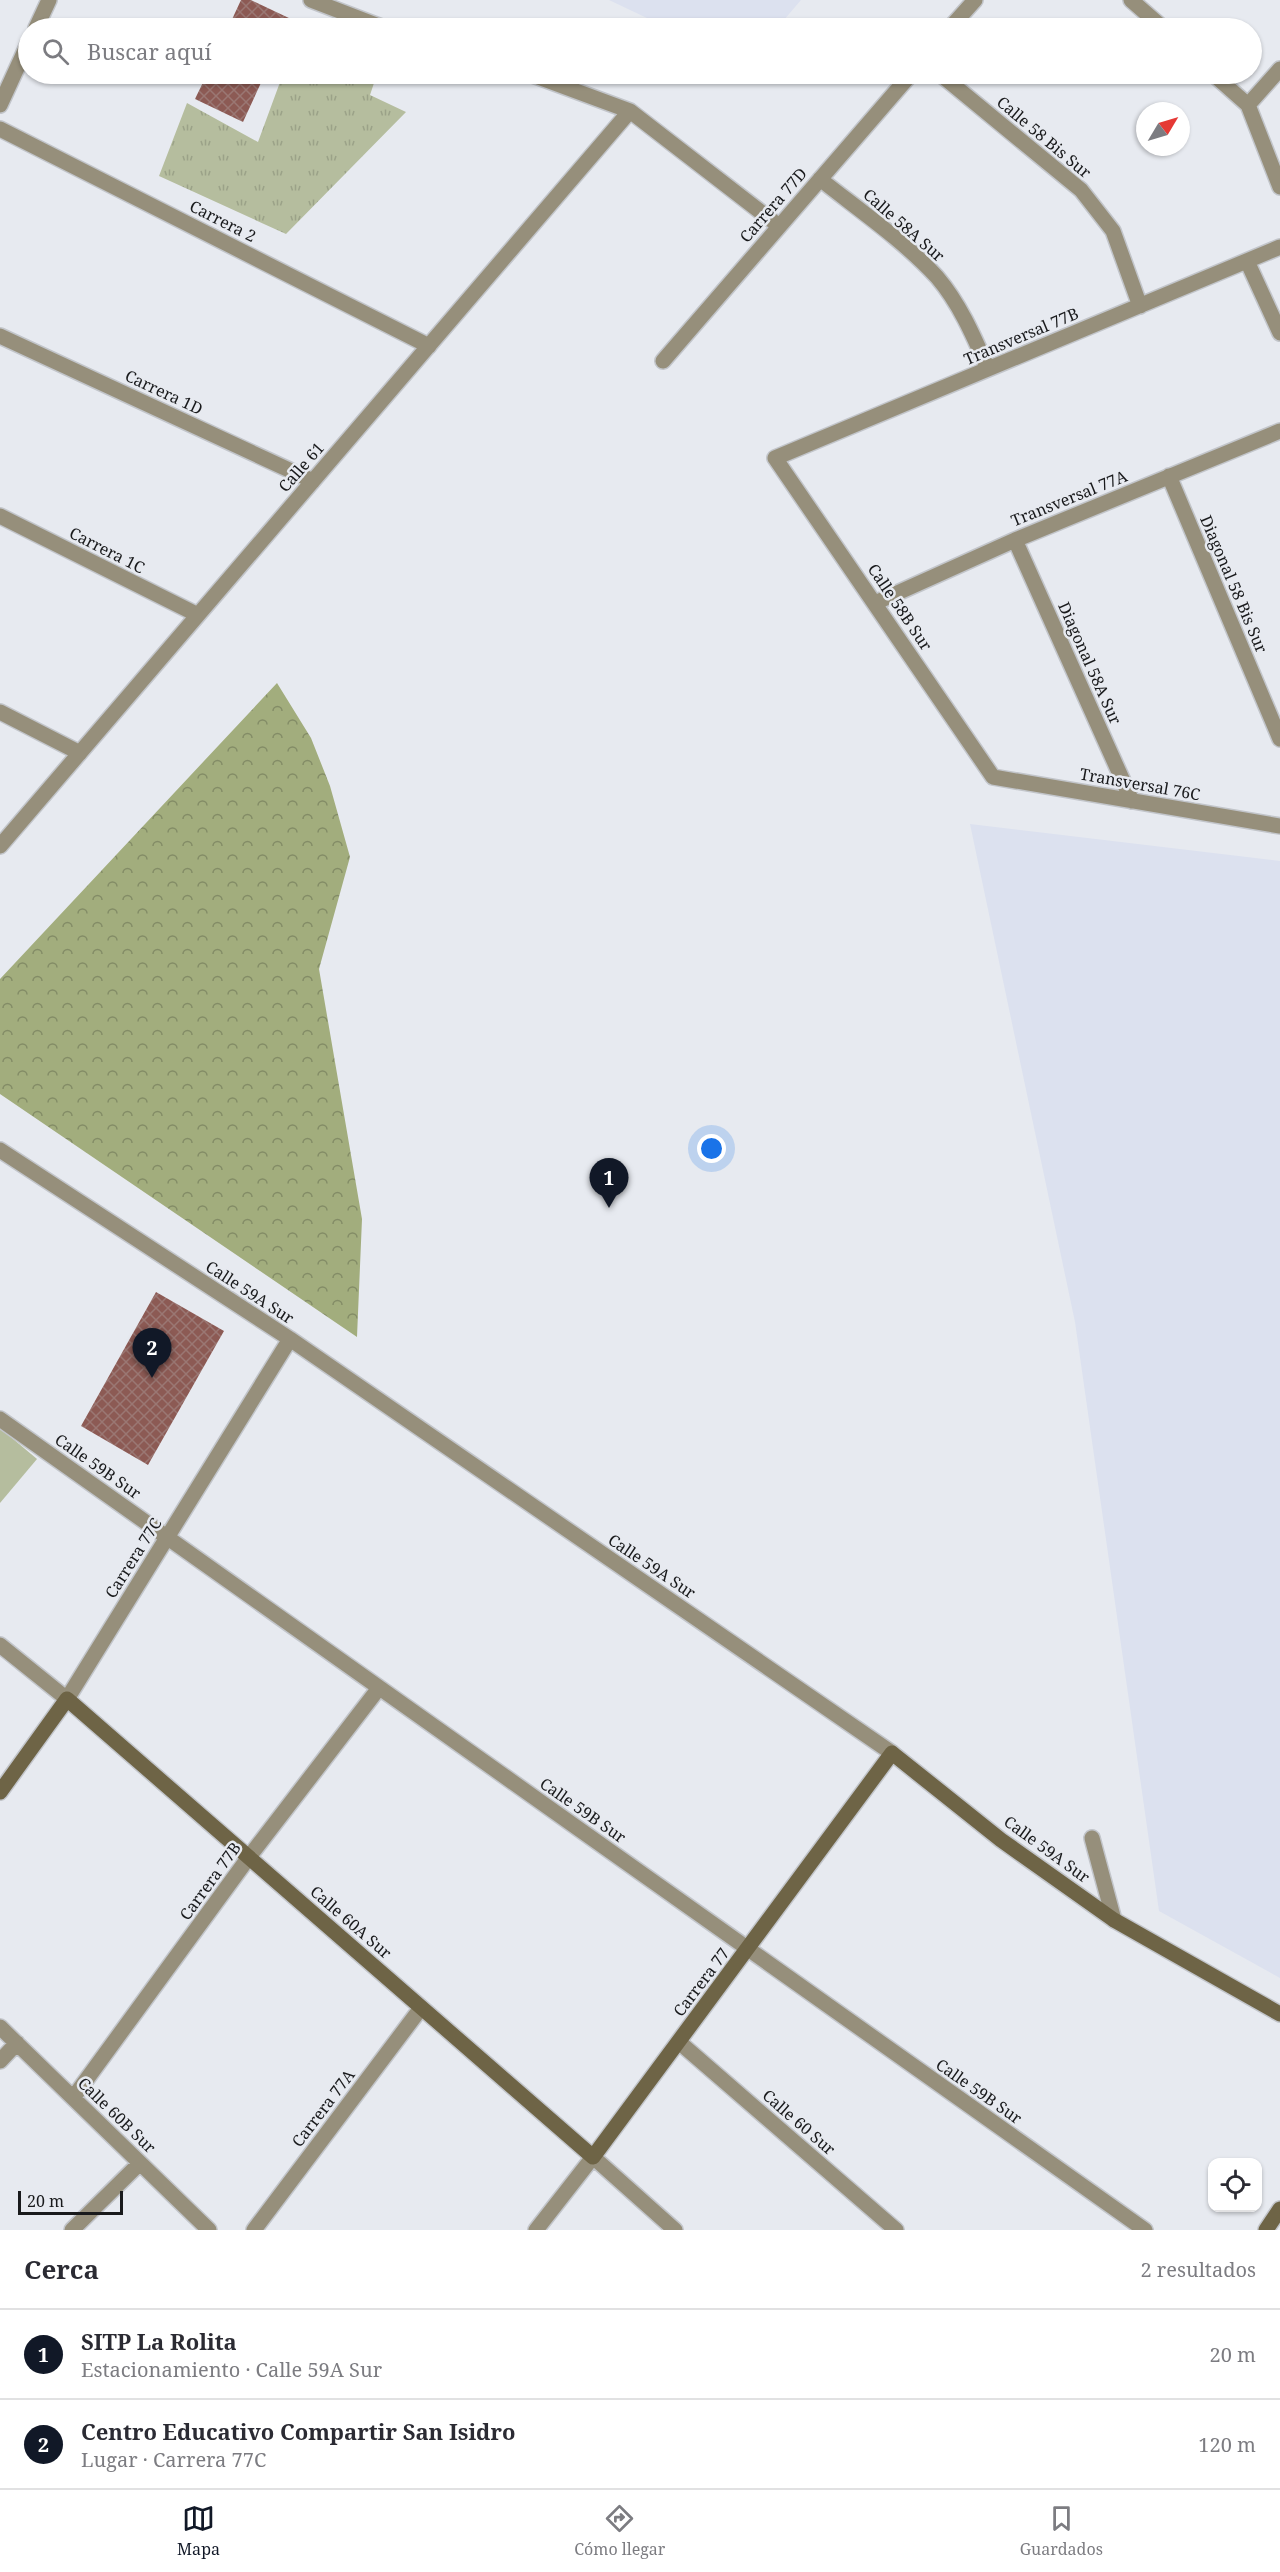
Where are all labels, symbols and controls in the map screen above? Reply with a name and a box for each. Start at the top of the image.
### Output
search box [18,18,1262,84]
icon: search [39,35,72,68]
text: Buscar aquí [87,36,211,66]
street label: Calle 58 Bis Sur [992,91,1096,183]
north arrow [1136,102,1190,156]
street label: Carrera 77D [734,163,812,247]
street label: Calle 58A Sur [859,184,950,267]
street label: Carrera 2 [186,195,260,247]
street label: Transversal 77B [960,302,1082,370]
street label: Carrera 1D [122,364,206,420]
street label: Calle 61 [273,437,329,497]
street label: Transversal 77A [1008,464,1131,531]
street label: Diagonal 58 Bis Sur [1195,512,1273,657]
street label: Carrera 1C [66,522,149,578]
street label: Calle 58B Sur [863,559,937,655]
street label: Diagonal 58A Sur [1053,598,1127,728]
street label: Transversal 76C [1078,763,1202,805]
your location [697,1134,726,1163]
pin: 1 [590,1158,628,1208]
street label: Calle 59A Sur [202,1255,299,1329]
pin: 2 [132,1328,172,1378]
street label: Calle 59B Sur [51,1428,146,1504]
street label: Carrera 77C [100,1514,166,1602]
street label: Calle 59A Sur [604,1529,700,1604]
street label: Calle 59B Sur [536,1772,631,1848]
street label: Calle 59A Sur [1000,1810,1095,1888]
street label: Carrera 77B [174,1838,246,1924]
street label: Calle 60A Sur [306,1881,397,1964]
street label: Carrera 77 [668,1943,734,2021]
street label: Calle 59B Sur [932,2053,1027,2129]
street label: Carrera 77A [287,2064,360,2151]
street label: Calle 60B Sur [73,2072,161,2158]
street label: Calle 60 Sur [758,2084,840,2160]
map controls [1208,2158,1262,2212]
button: locate [1208,2158,1262,2212]
scale bar [18,2188,123,2216]
text: 20 m [27,2190,64,2212]
text: Cerca [24,2251,99,2287]
text: 2 resultados [1140,2256,1256,2283]
text: SITP La Rolita [81,2326,237,2356]
text: 1 [38,2341,49,2368]
text: 20 m [1210,2341,1256,2368]
text: Estacionamiento · Calle 59A Sur [81,2356,382,2383]
text: Centro Educativo Compartir San Isidro [81,2416,515,2446]
text: 2 [38,2431,49,2458]
text: 120 m [1198,2431,1256,2458]
text: Lugar · Carrera 77C [81,2446,266,2473]
tab: Mapa [177,2502,220,2560]
tab: Cómo llegar [574,2502,665,2560]
tab: Guardados [1020,2502,1103,2560]

